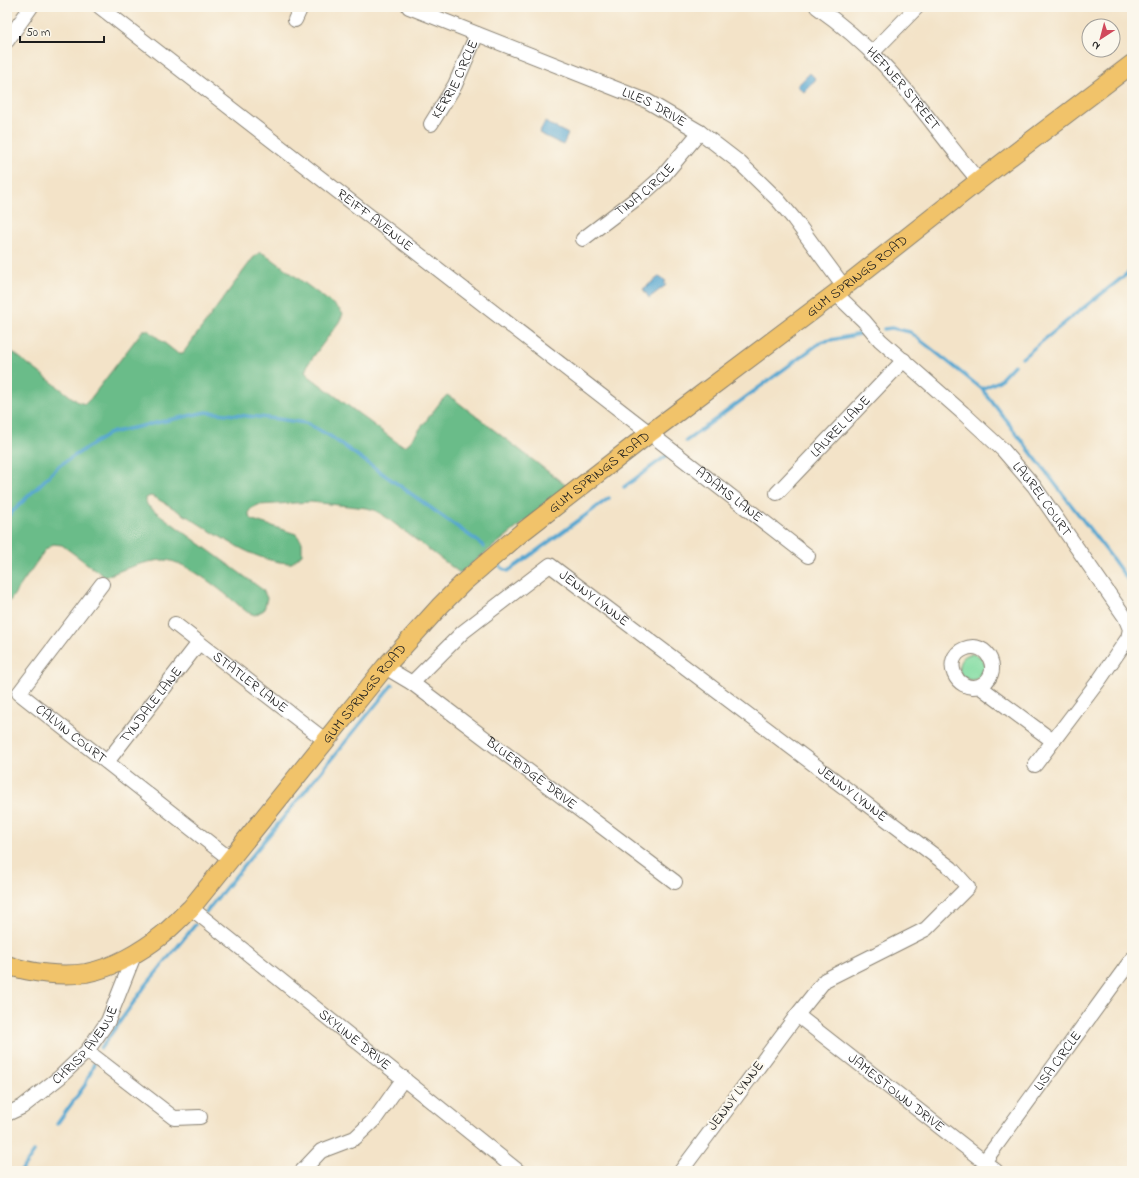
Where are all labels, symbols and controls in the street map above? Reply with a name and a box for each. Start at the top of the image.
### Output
scale bar [20,18,104,44]
north arrow [1081,18,1121,58]
text: 50 m [26,24,50,42]
street label: KERRIE CIRCLE [426,36,484,123]
text: N [1088,37,1103,54]
street label: HEFNER STREET [861,42,945,135]
street label: LILES DRIVE [619,82,690,132]
street label: TINA CIRCLE [610,159,680,222]
street label: REIFF AVENUE [332,184,418,257]
street label: GUM SPRINGS ROAD [802,230,912,322]
street label: LAUREL LANE [806,391,876,462]
street label: GUM SPRINGS ROAD [544,426,655,519]
street label: LAUREL COURT [1007,457,1077,541]
street label: ADAMS LANE [691,462,767,528]
street label: JENNY LYNNE [554,565,633,632]
street label: GUM SPRINGS ROAD [317,639,412,748]
street label: STATLER LANE [208,646,292,718]
street label: TYNDALE LANE [115,662,187,748]
street label: CALVIN COURT [31,699,111,768]
street label: BLUERIDGE DRIVE [480,731,581,815]
street label: JENNY LYNNE [813,760,892,827]
street label: CHRISP AVENUE [48,1003,123,1090]
street label: SKYLINE DRIVE [314,1004,395,1075]
street label: LISA CIRCLE [1029,1027,1087,1095]
street label: JAMESTOWN DRIVE [843,1048,949,1137]
street label: JENNY LYNNE [703,1056,769,1136]

